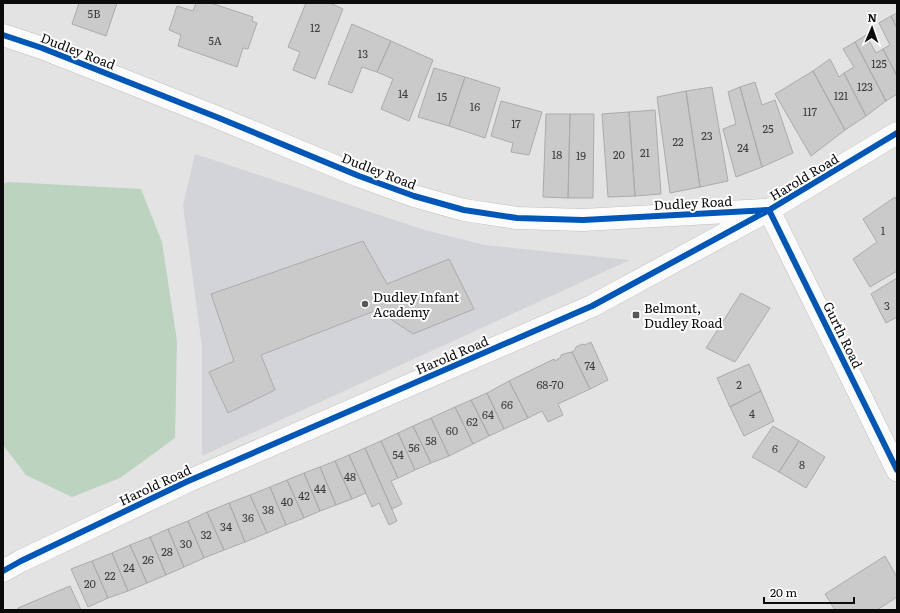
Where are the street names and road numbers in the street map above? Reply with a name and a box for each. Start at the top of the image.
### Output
street label: Dudley Road [38,28,118,73]
street label: Dudley Road [339,148,419,193]
street label: Harold Road [766,148,842,205]
street label: Dudley Road [653,191,733,214]
street label: Gurth Road [819,298,868,371]
street label: Harold Road [412,331,491,378]
street label: Harold Road [116,460,194,510]

